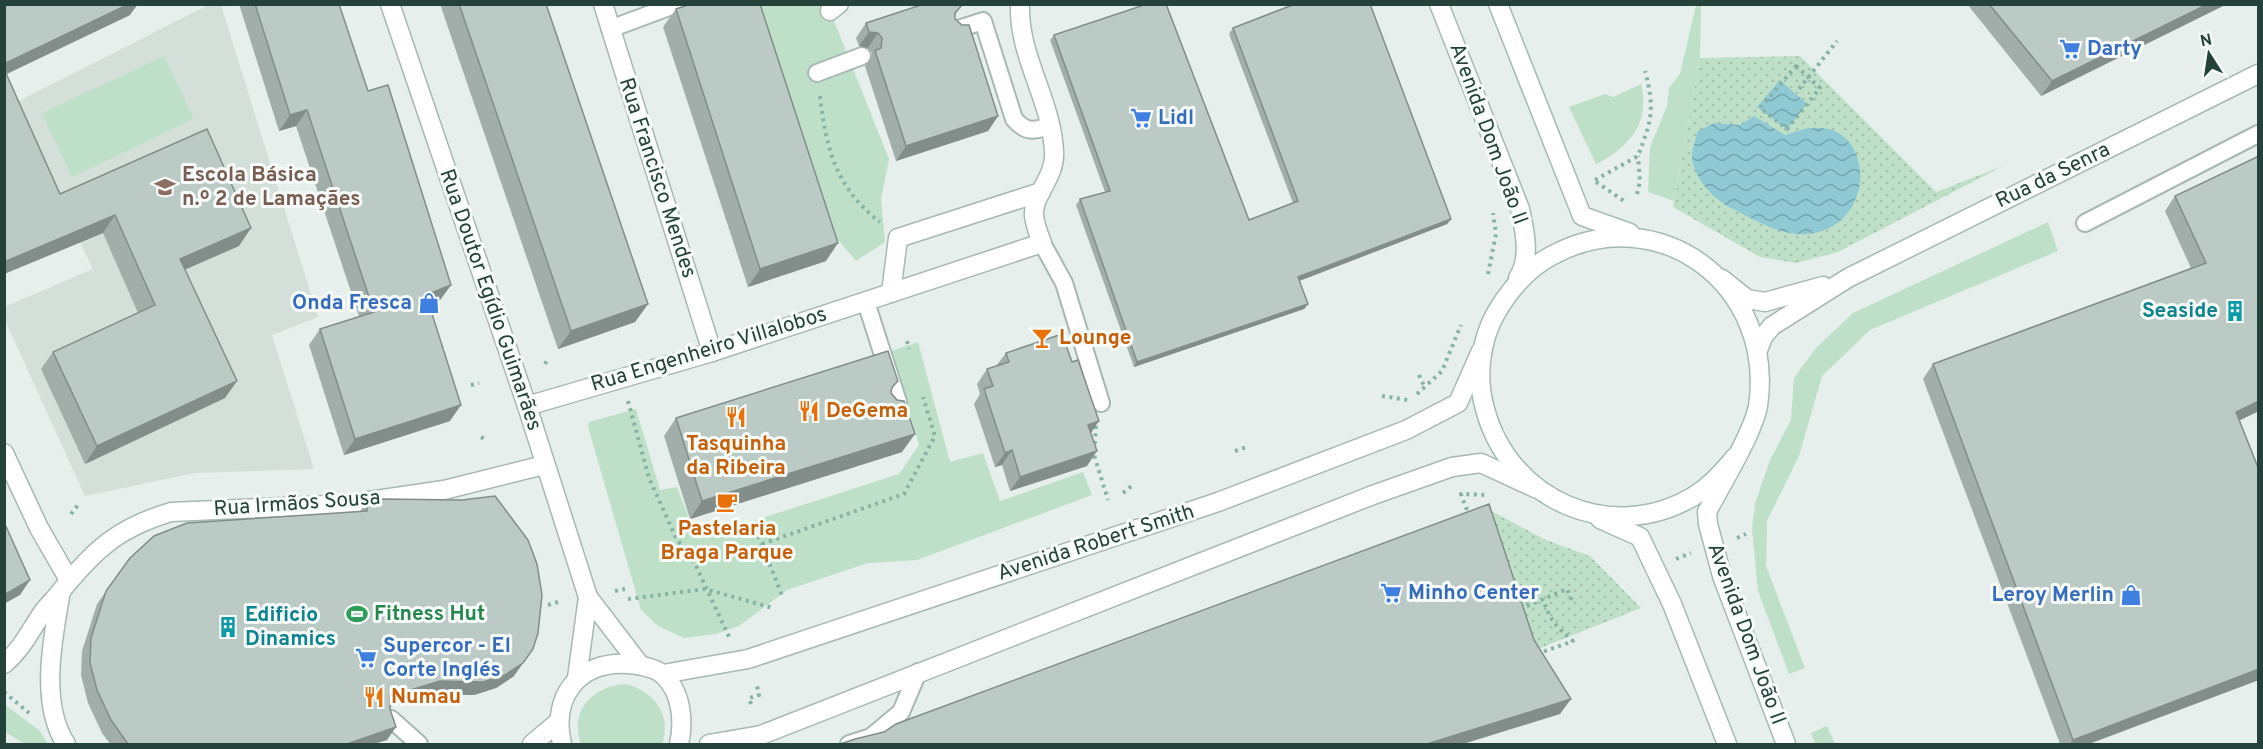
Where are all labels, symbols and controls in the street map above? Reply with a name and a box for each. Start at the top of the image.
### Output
north arrow [2179,24,2239,84]
text: N [2199,30,2214,52]
place label: Darty [2087,36,2142,63]
supermarket icon: Darty [2058,37,2082,61]
street label: Avenida Dom João II [1443,39,1533,229]
street label: Rua Francisco Mendes [612,74,702,282]
place label: Lidl [1158,105,1194,132]
supermarket icon: Lidl [1129,106,1153,130]
street label: Rua da Senra [1991,137,2115,215]
place label: Escola Básica n.º 2 de Lamaçães [182,162,361,213]
street label: Rua Doutor Egídio Guimarães [432,166,548,434]
school or university icon: Escola Básica n.º 2 de Lamaçães [153,175,177,199]
place label: Onda Fresca [292,290,412,317]
shop icon: Onda Fresca [417,291,441,315]
place label: Seaside [2142,298,2218,325]
building icon: Seaside [2223,299,2247,323]
street label: Rua Engenheiro Villalobos [588,301,830,399]
place label: Lounge [1059,325,1131,352]
bar icon: Lounge [1030,326,1054,350]
place label: DeGema [826,398,908,425]
restaurant icon: DeGema [797,399,821,423]
restaurant icon: Tasquinha da Ribeira [724,405,748,429]
place label: Tasquinha da Ribeira [686,431,786,482]
street label: Rua Irmãos Sousa [213,485,381,523]
cafe icon: Pastelaria Braga Parque [715,490,739,514]
street label: Avenida Robert Smith [994,498,1198,588]
place label: Pastelaria Braga Parque [661,516,793,567]
street label: Avenida Dom João II [1701,539,1791,729]
place label: Minho Center [1408,580,1539,607]
supermarket icon: Minho Center [1379,581,1403,605]
place label: Leroy Merlin [1991,582,2114,609]
shop icon: Leroy Merlin [2119,583,2143,607]
place label: Fitness Hut [374,601,485,628]
place label: Edificio Dinamics [245,602,336,653]
sports icon: Fitness Hut [345,602,369,626]
building icon: Edificio Dinamics [216,615,240,639]
place label: Supercor - El Corte Inglés [383,633,511,684]
supermarket icon: Supercor - El Corte Inglés [354,646,378,670]
place label: Numau [391,684,461,711]
restaurant icon: Numau [362,685,386,709]

